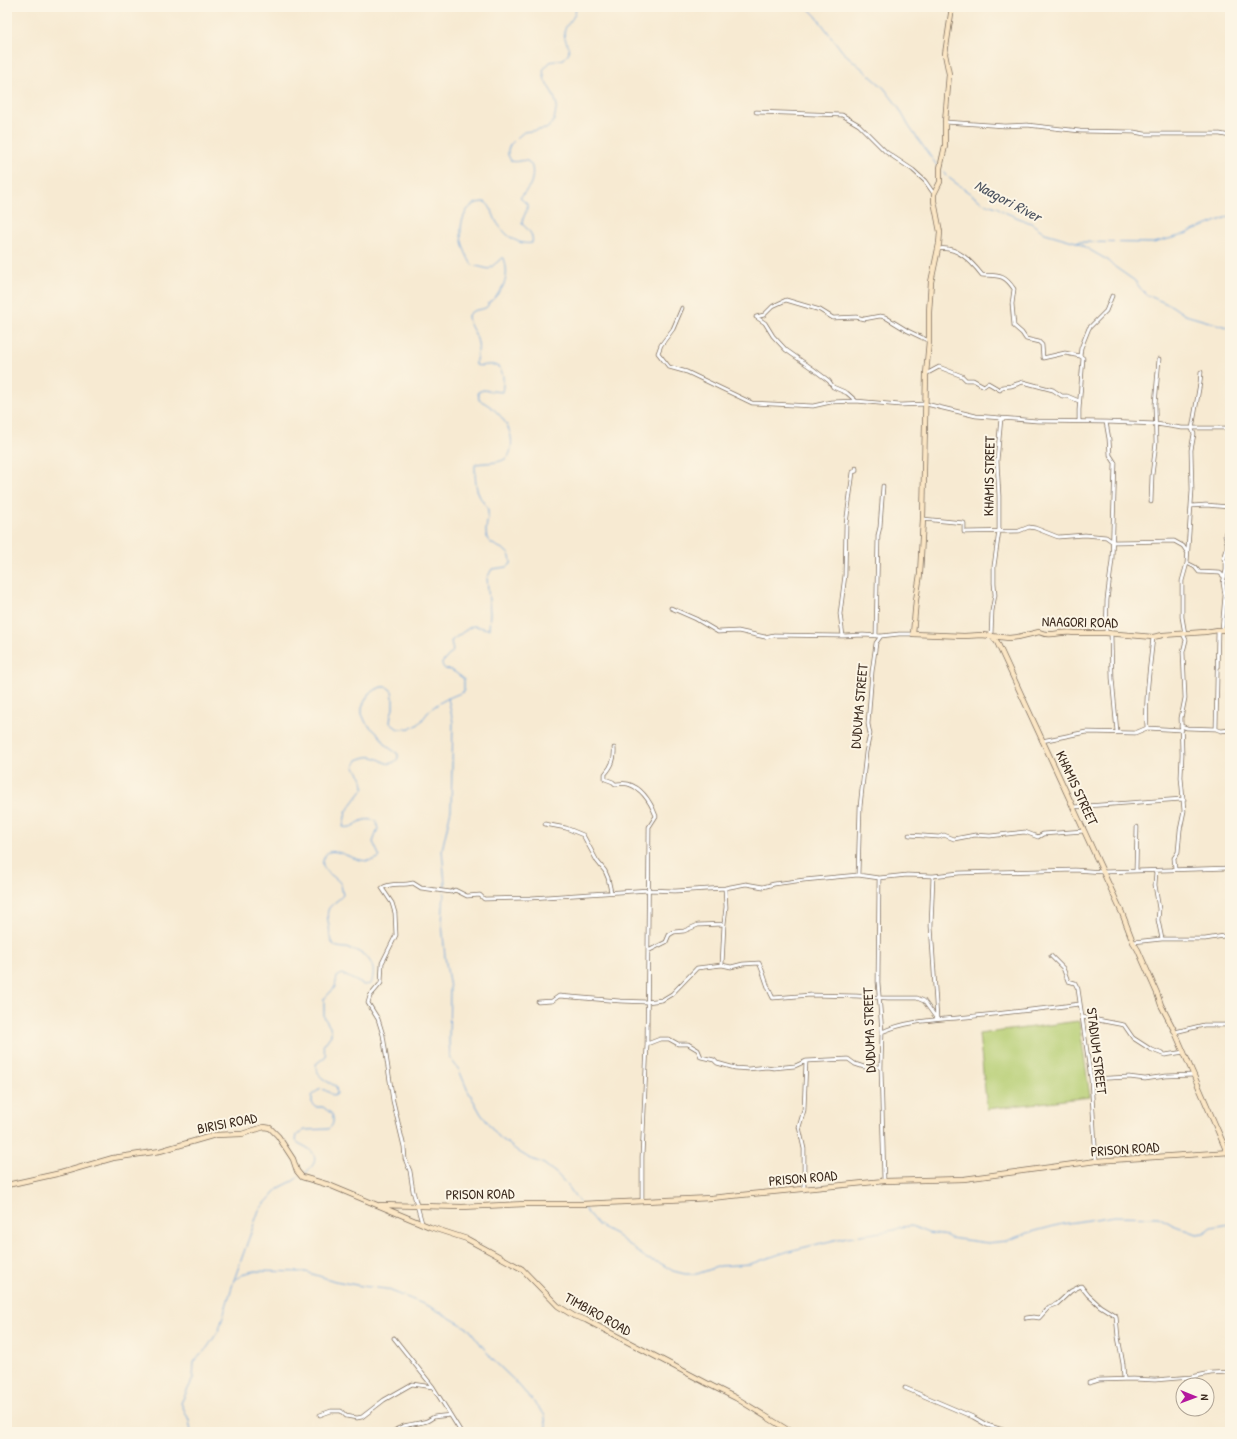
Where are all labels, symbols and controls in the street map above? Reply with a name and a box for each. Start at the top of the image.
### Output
water label: Naagori River [971,174,1047,228]
street label: KHAMIS STREET [978,435,999,516]
street label: NAAGORI ROAD [1042,611,1119,632]
street label: DUDUMA STREET [845,662,872,749]
street label: KHAMIS STREET [1052,747,1103,829]
street label: DUDUMA STREET [858,987,879,1073]
street label: STADIUM STREET [1083,1006,1112,1096]
street label: BIRISI ROAD [195,1107,259,1138]
street label: PRISON ROAD [1090,1137,1160,1160]
street label: PRISON ROAD [768,1165,838,1190]
street label: PRISON ROAD [445,1183,515,1204]
street label: TIMBIRO ROAD [561,1287,635,1340]
north arrow [1175,1377,1215,1417]
text: N [1198,1394,1212,1400]

